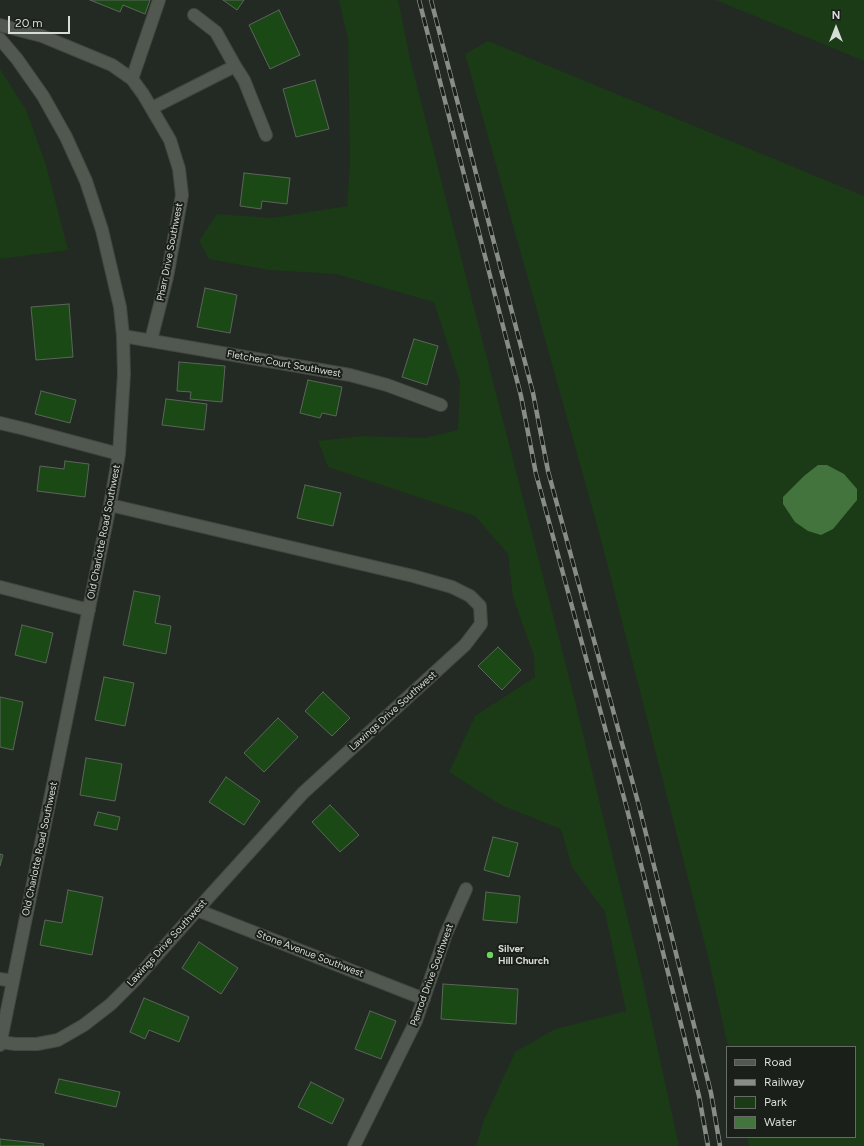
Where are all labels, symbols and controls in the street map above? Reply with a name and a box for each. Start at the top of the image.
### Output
scale bar [10,8,72,34]
north arrow [816,8,856,48]
text: N [832,9,840,22]
text: 20 m [15,16,43,30]
street label: Pharr Drive Southwest [155,202,185,302]
street label: Fletcher Court Southwest [226,348,342,380]
street label: Old Charlotte Road Southwest [85,464,123,600]
street label: Lawings Drive Southwest [347,669,439,753]
street label: Old Charlotte Road Southwest [20,781,60,917]
street label: Lawings Drive Southwest [125,897,209,989]
street label: Penrod Drive Southwest [408,922,456,1028]
street label: Stone Avenue Southwest [255,928,365,980]
place label: Silver Hill Church [498,943,549,966]
marker: Silver Hill Church [485,950,495,960]
legend [726,1046,856,1138]
text: Road [764,1055,792,1069]
text: Railway [764,1075,805,1089]
text: Park [764,1095,787,1109]
text: Water [764,1115,796,1129]

